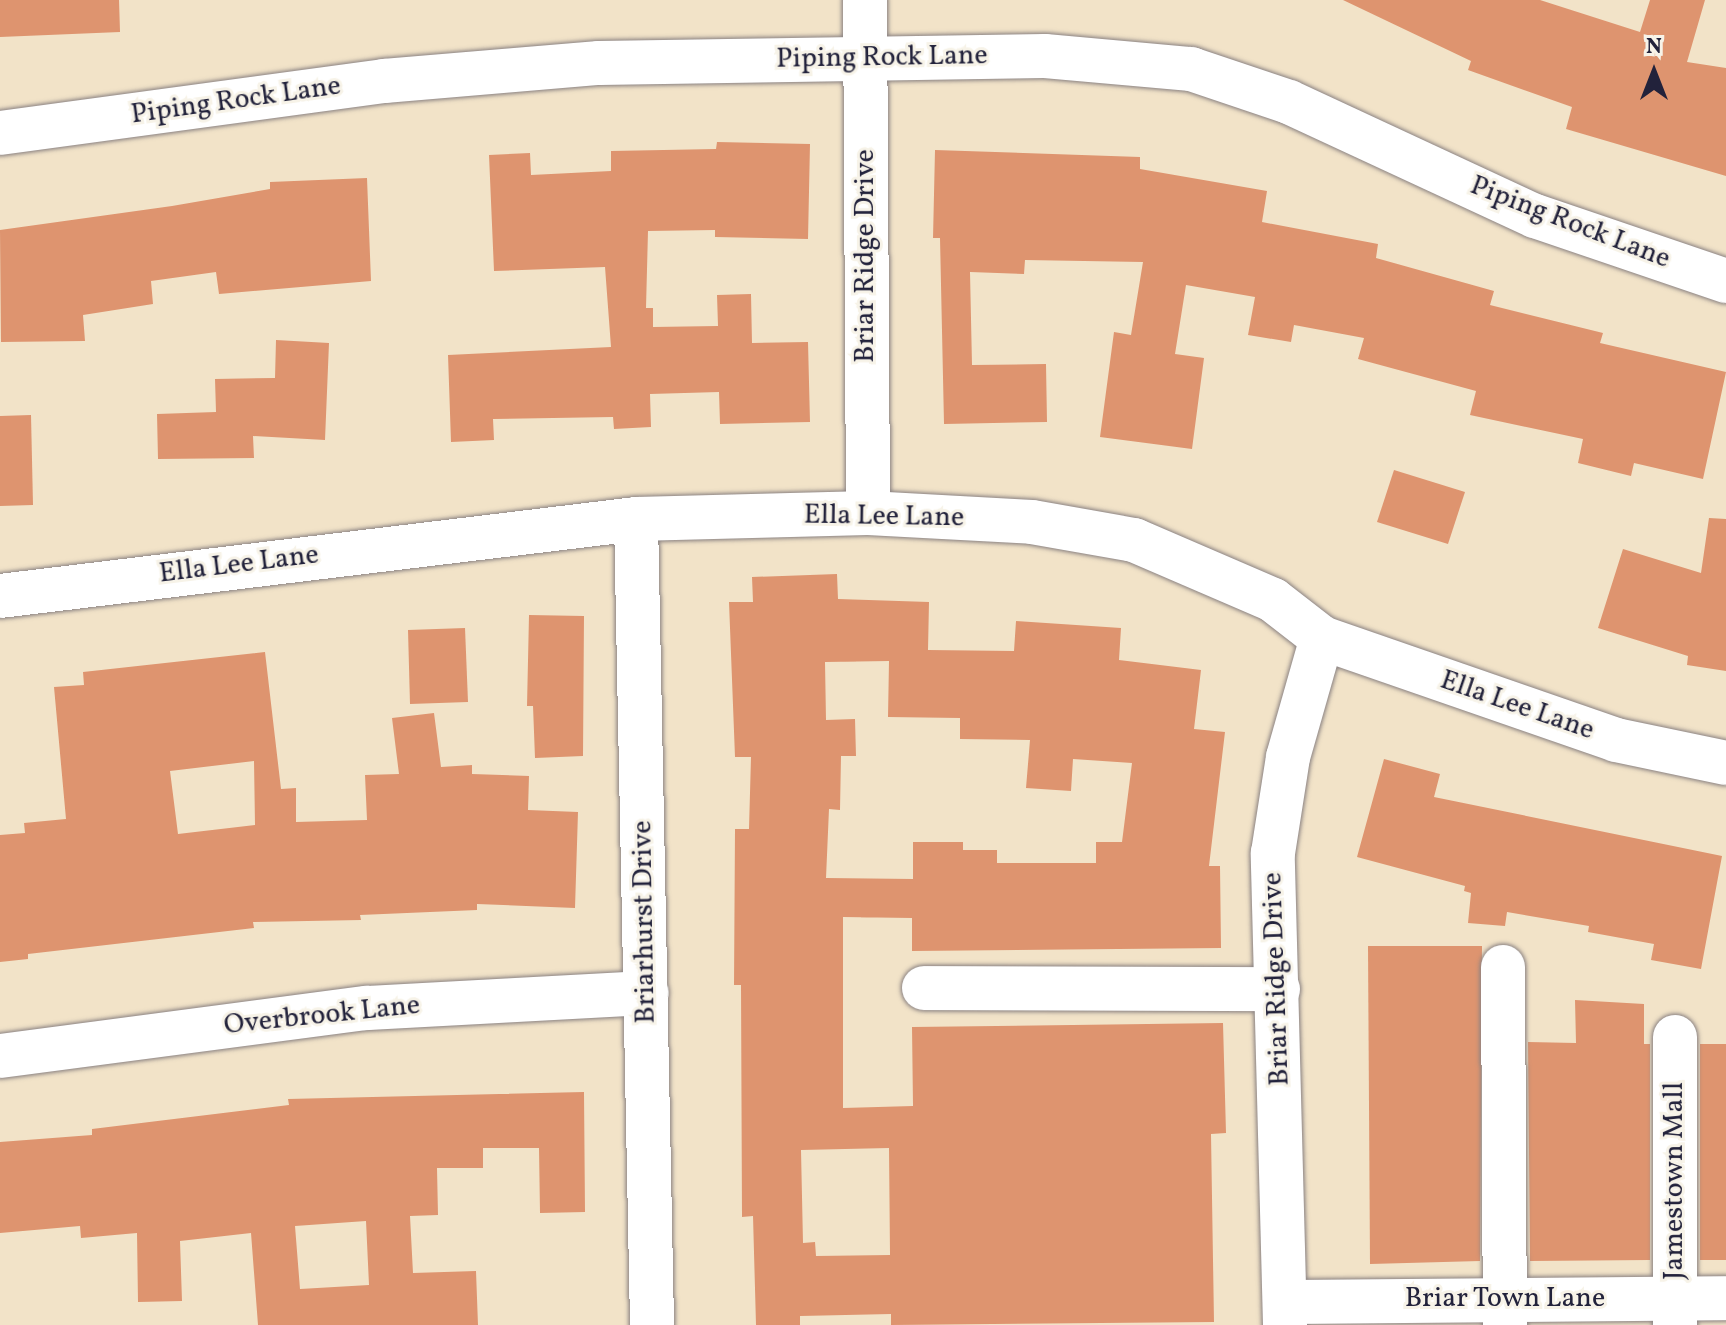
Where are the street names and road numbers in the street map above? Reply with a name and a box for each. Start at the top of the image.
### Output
street label: Piping Rock Lane [776,39,988,77]
street label: Piping Rock Lane [129,70,343,132]
street label: Briar Ridge Drive [849,149,883,363]
street label: Piping Rock Lane [1465,169,1675,277]
street label: Ella Lee Lane [803,499,965,535]
street label: Ella Lee Lane [157,539,321,591]
street label: Ella Lee Lane [1436,664,1598,748]
street label: Briarhurst Drive [626,820,664,1024]
street label: Briar Ridge Drive [1256,872,1298,1086]
street label: Overbrook Lane [222,989,422,1043]
street label: Jamestown Mall [1658,1082,1692,1280]
street label: Briar Town Lane [1404,1282,1606,1316]

